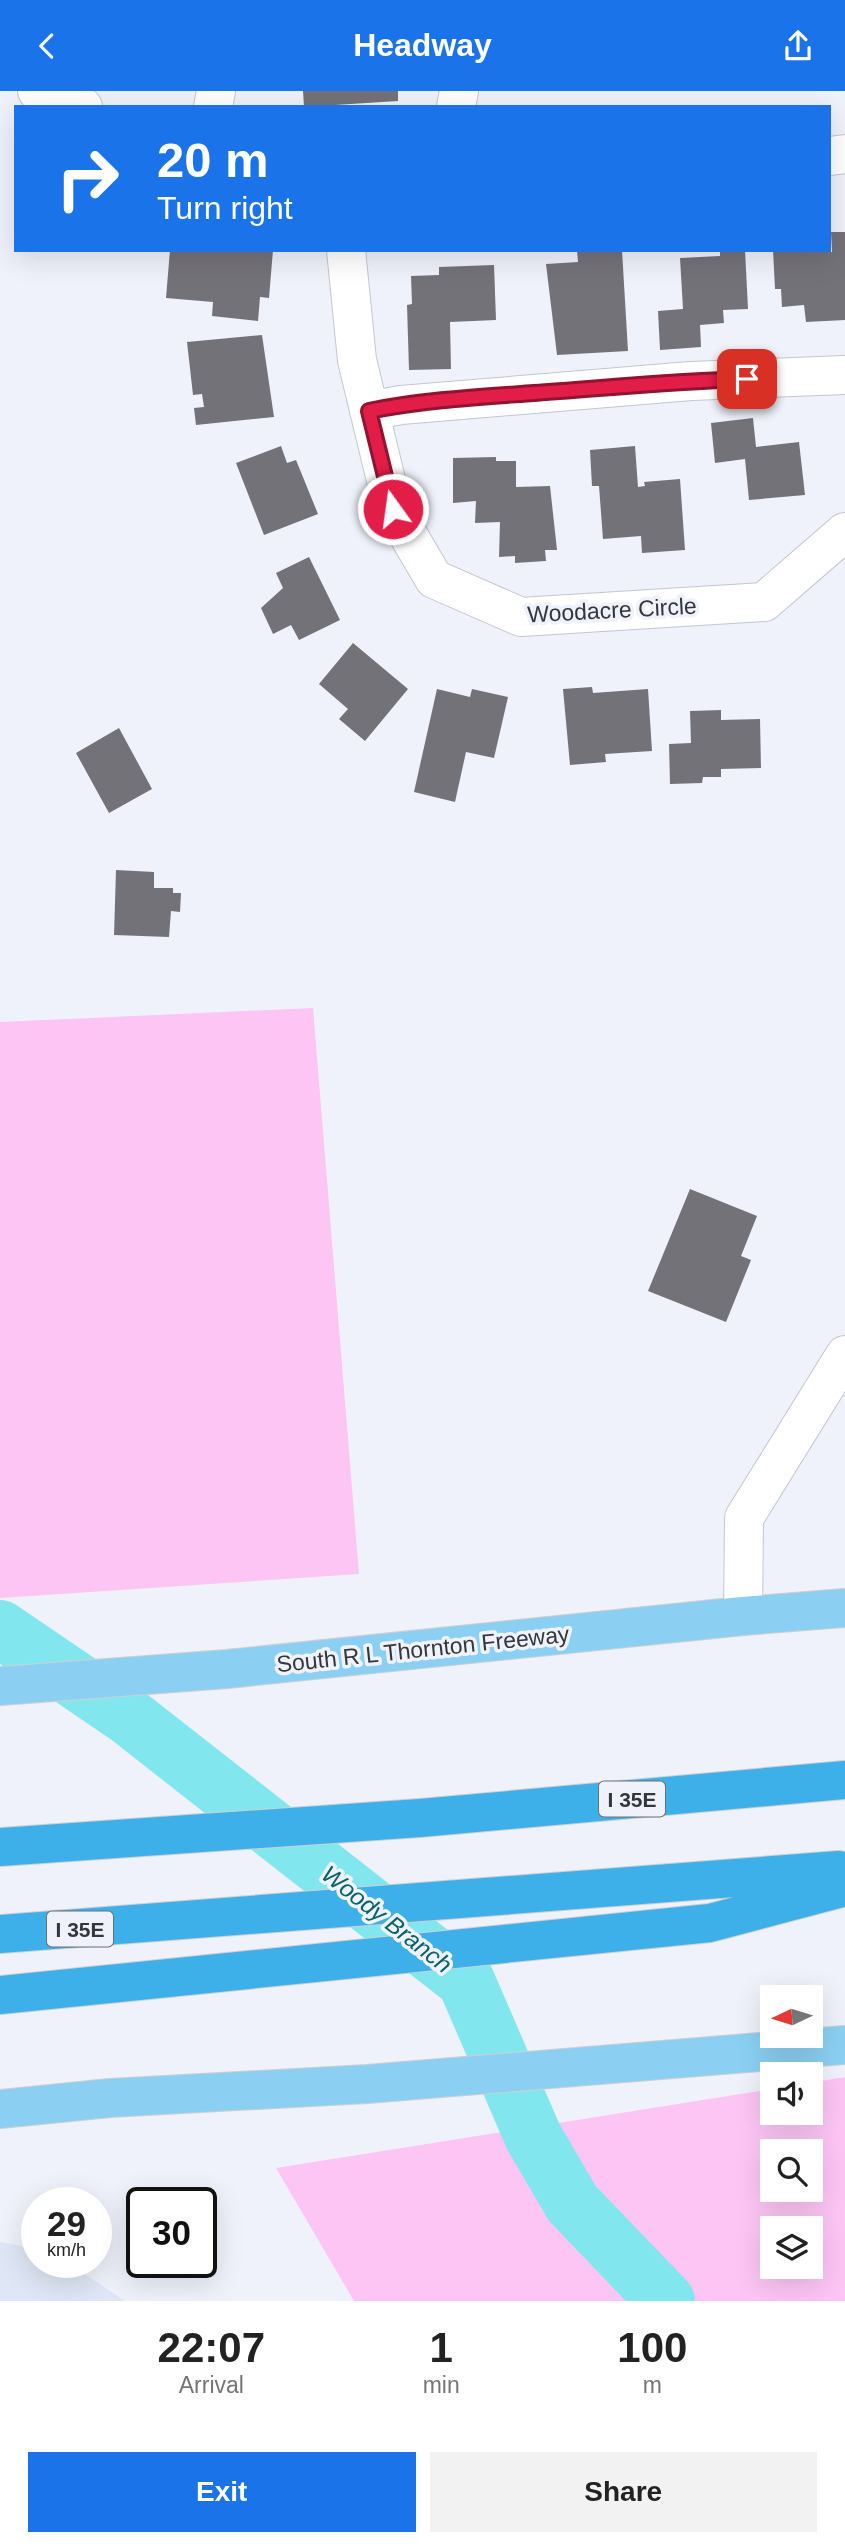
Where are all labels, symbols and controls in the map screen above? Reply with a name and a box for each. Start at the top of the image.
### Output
icon: back [28,27,66,65]
text: Headway [353,27,492,63]
icon: share [779,27,817,65]
icon: right [42,133,133,224]
text: 20 m [157,133,269,187]
text: Turn right [157,190,293,226]
pin [717,349,777,409]
icon: arrive [728,360,766,398]
position arrow [356,472,430,546]
street label: Woodacre Circle [527,593,697,627]
street label: South R L Thornton Freeway [275,1621,571,1677]
road number: I 35E [599,1781,665,1817]
water label: Woody Branch [317,1860,457,1978]
road number: I 35E [47,1911,113,1947]
north arrow [760,1985,822,2047]
map controls [760,1985,823,2279]
button: sound [760,2062,823,2125]
button: search [760,2139,823,2202]
speed limit sign: 30 [126,2187,217,2278]
text: 29 [47,2204,86,2243]
button: layers [760,2216,823,2279]
text: km/h [47,2240,86,2260]
text: 22:07 [158,2324,265,2371]
text: 1 [429,2324,453,2371]
text: 100 [617,2324,687,2371]
text: Arrival [179,2372,244,2398]
text: min [423,2372,460,2398]
text: m [643,2372,662,2398]
button: Exit [28,2452,416,2532]
button: Share [430,2452,817,2532]

